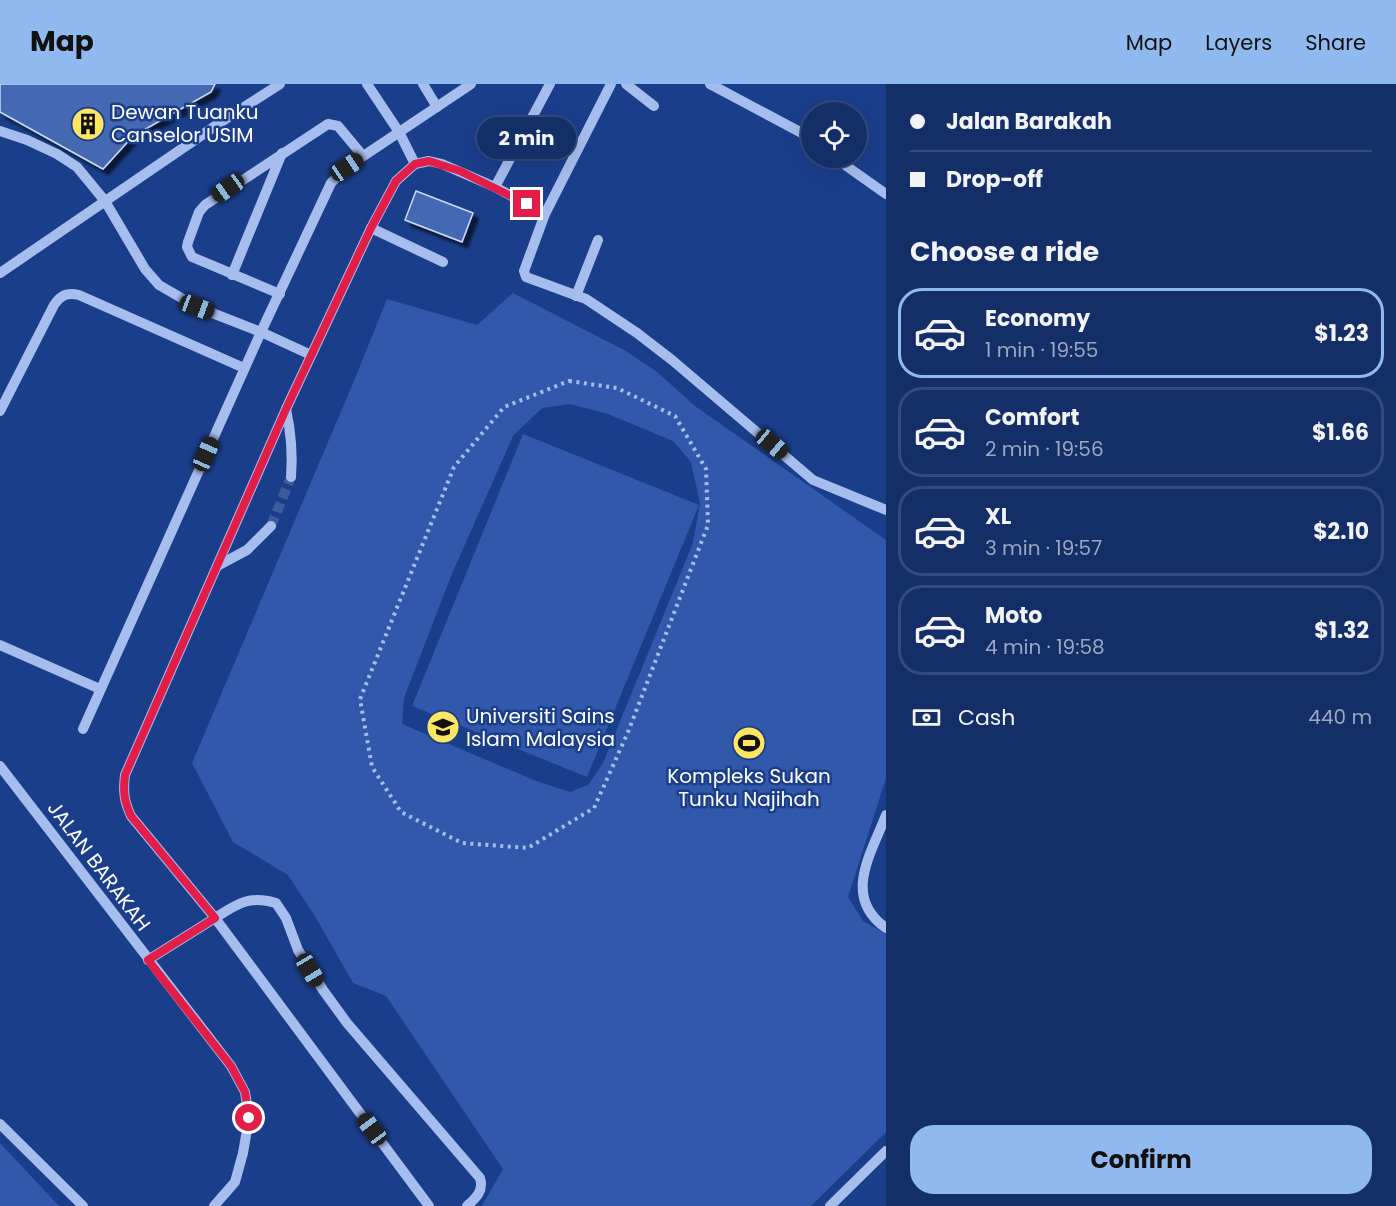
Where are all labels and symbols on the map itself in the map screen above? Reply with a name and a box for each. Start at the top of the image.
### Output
place label: Dewan Tuanku Canselor USIM [111,98,259,149]
building icon: Dewan Tuanku Canselor USIM [70,106,106,142]
callout: 2 min [478,117,576,159]
car [327,149,367,185]
car [208,170,248,206]
route end [513,190,540,217]
car [177,292,217,322]
car [752,426,792,462]
car [190,434,222,474]
place label: Universiti Sains Islam Malaysia [466,702,615,753]
school or university icon: Universiti Sains Islam Malaysia [425,709,461,745]
sports icon: Kompleks Sukan Tunku Najihah [731,725,767,761]
place label: Kompleks Sukan Tunku Najihah [667,762,831,813]
street label: JALAN BARAKAH [41,795,157,937]
car [293,950,327,990]
route start [235,1104,262,1131]
car [354,1109,390,1149]

